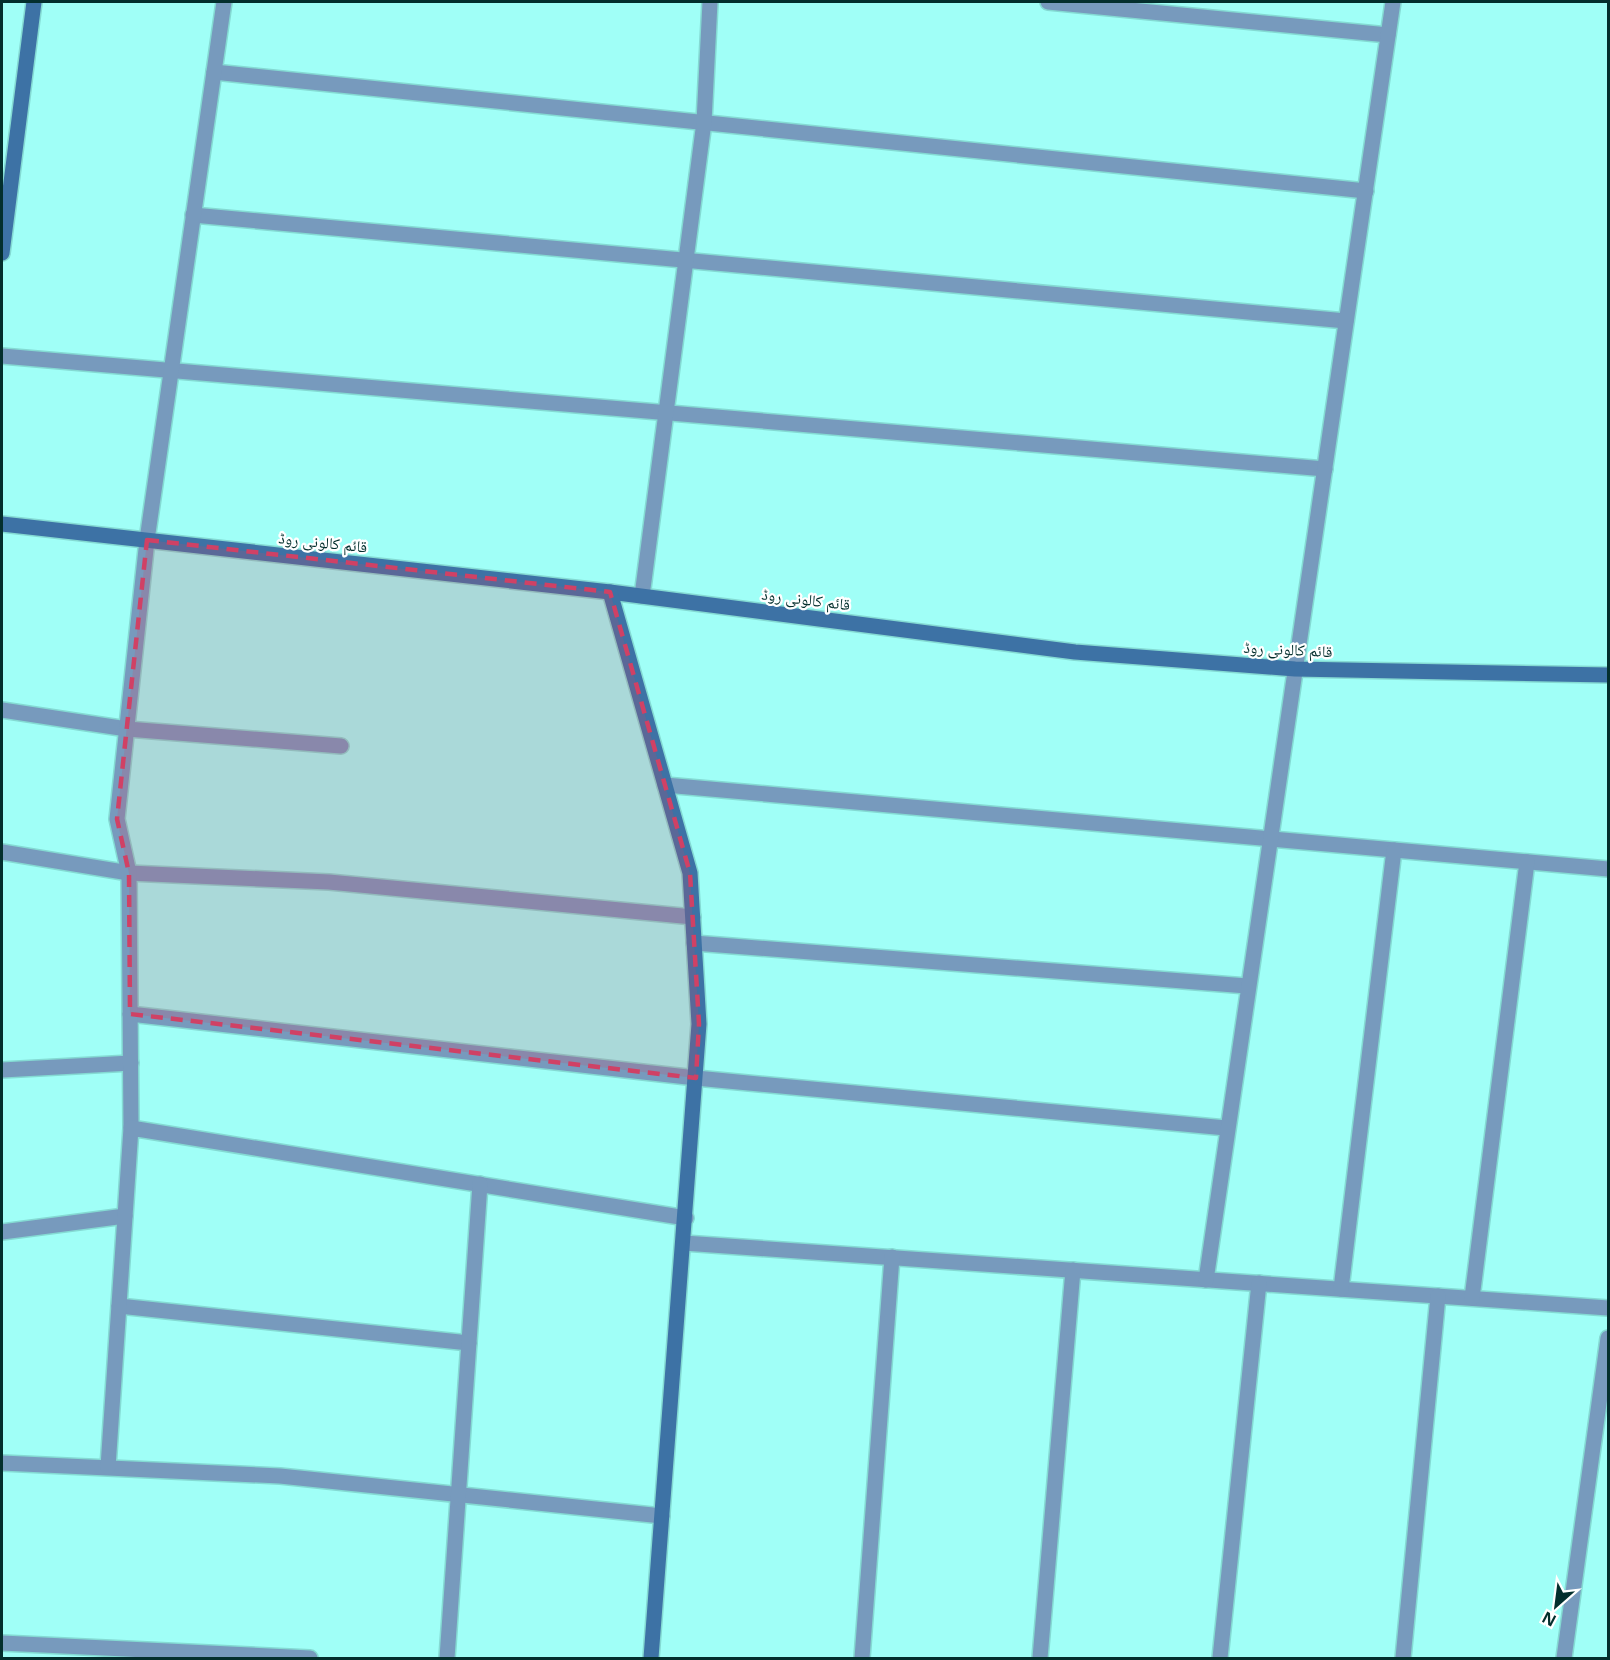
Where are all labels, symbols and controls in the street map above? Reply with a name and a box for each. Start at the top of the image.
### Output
street label: قائم کالونی روڈ [278,526,368,558]
street label: قائم کالونی روڈ [760,583,852,615]
street label: قائم کالونی روڈ [1243,636,1333,662]
north arrow [1526,1576,1586,1636]
text: N [1538,1606,1560,1632]

